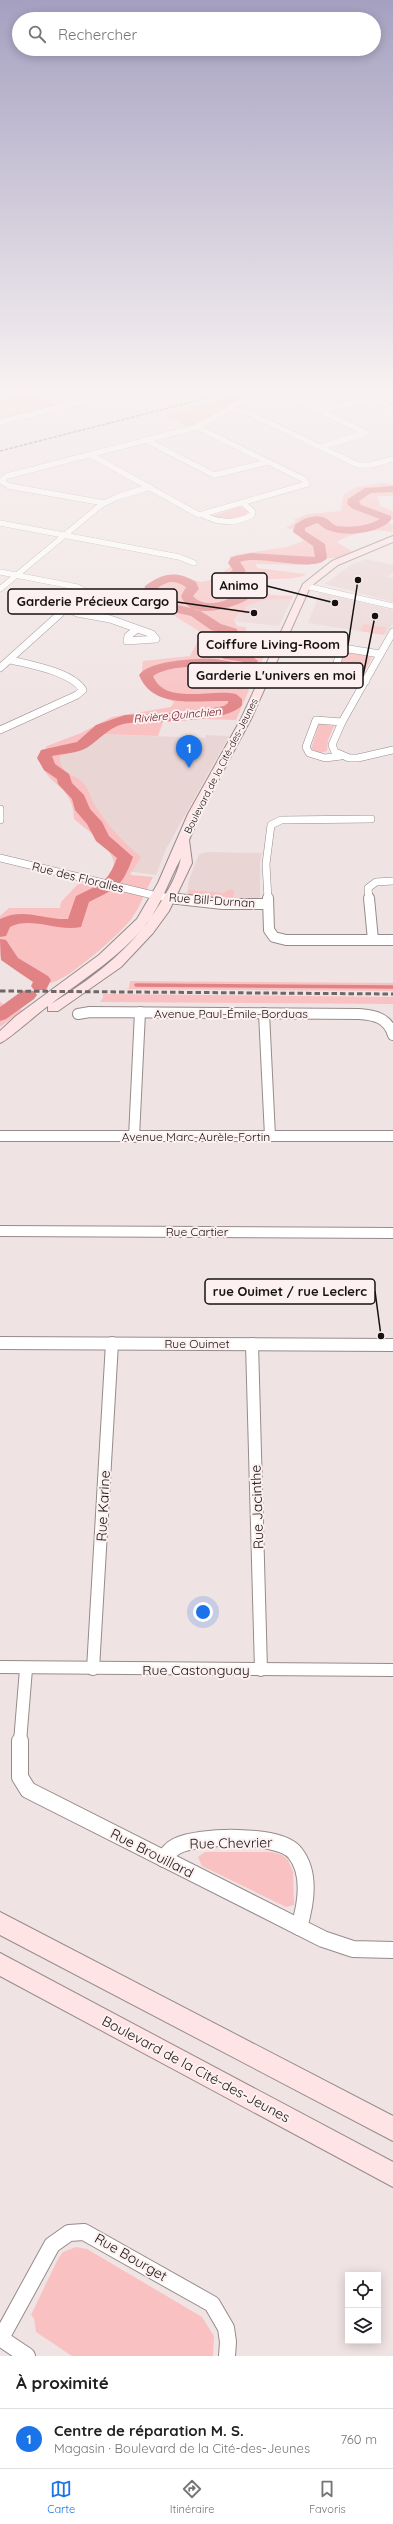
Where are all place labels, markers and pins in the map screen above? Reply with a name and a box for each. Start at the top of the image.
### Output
callout: Animo [212,573,267,598]
callout: Garderie Précieux Cargo [8,589,177,614]
callout: Coiffure Living-Room [198,632,348,657]
callout: Garderie L'univers en moi [188,663,363,688]
pin: 1 [176,735,202,768]
callout: rue Ouimet / rue Leclerc [205,1279,375,1304]

